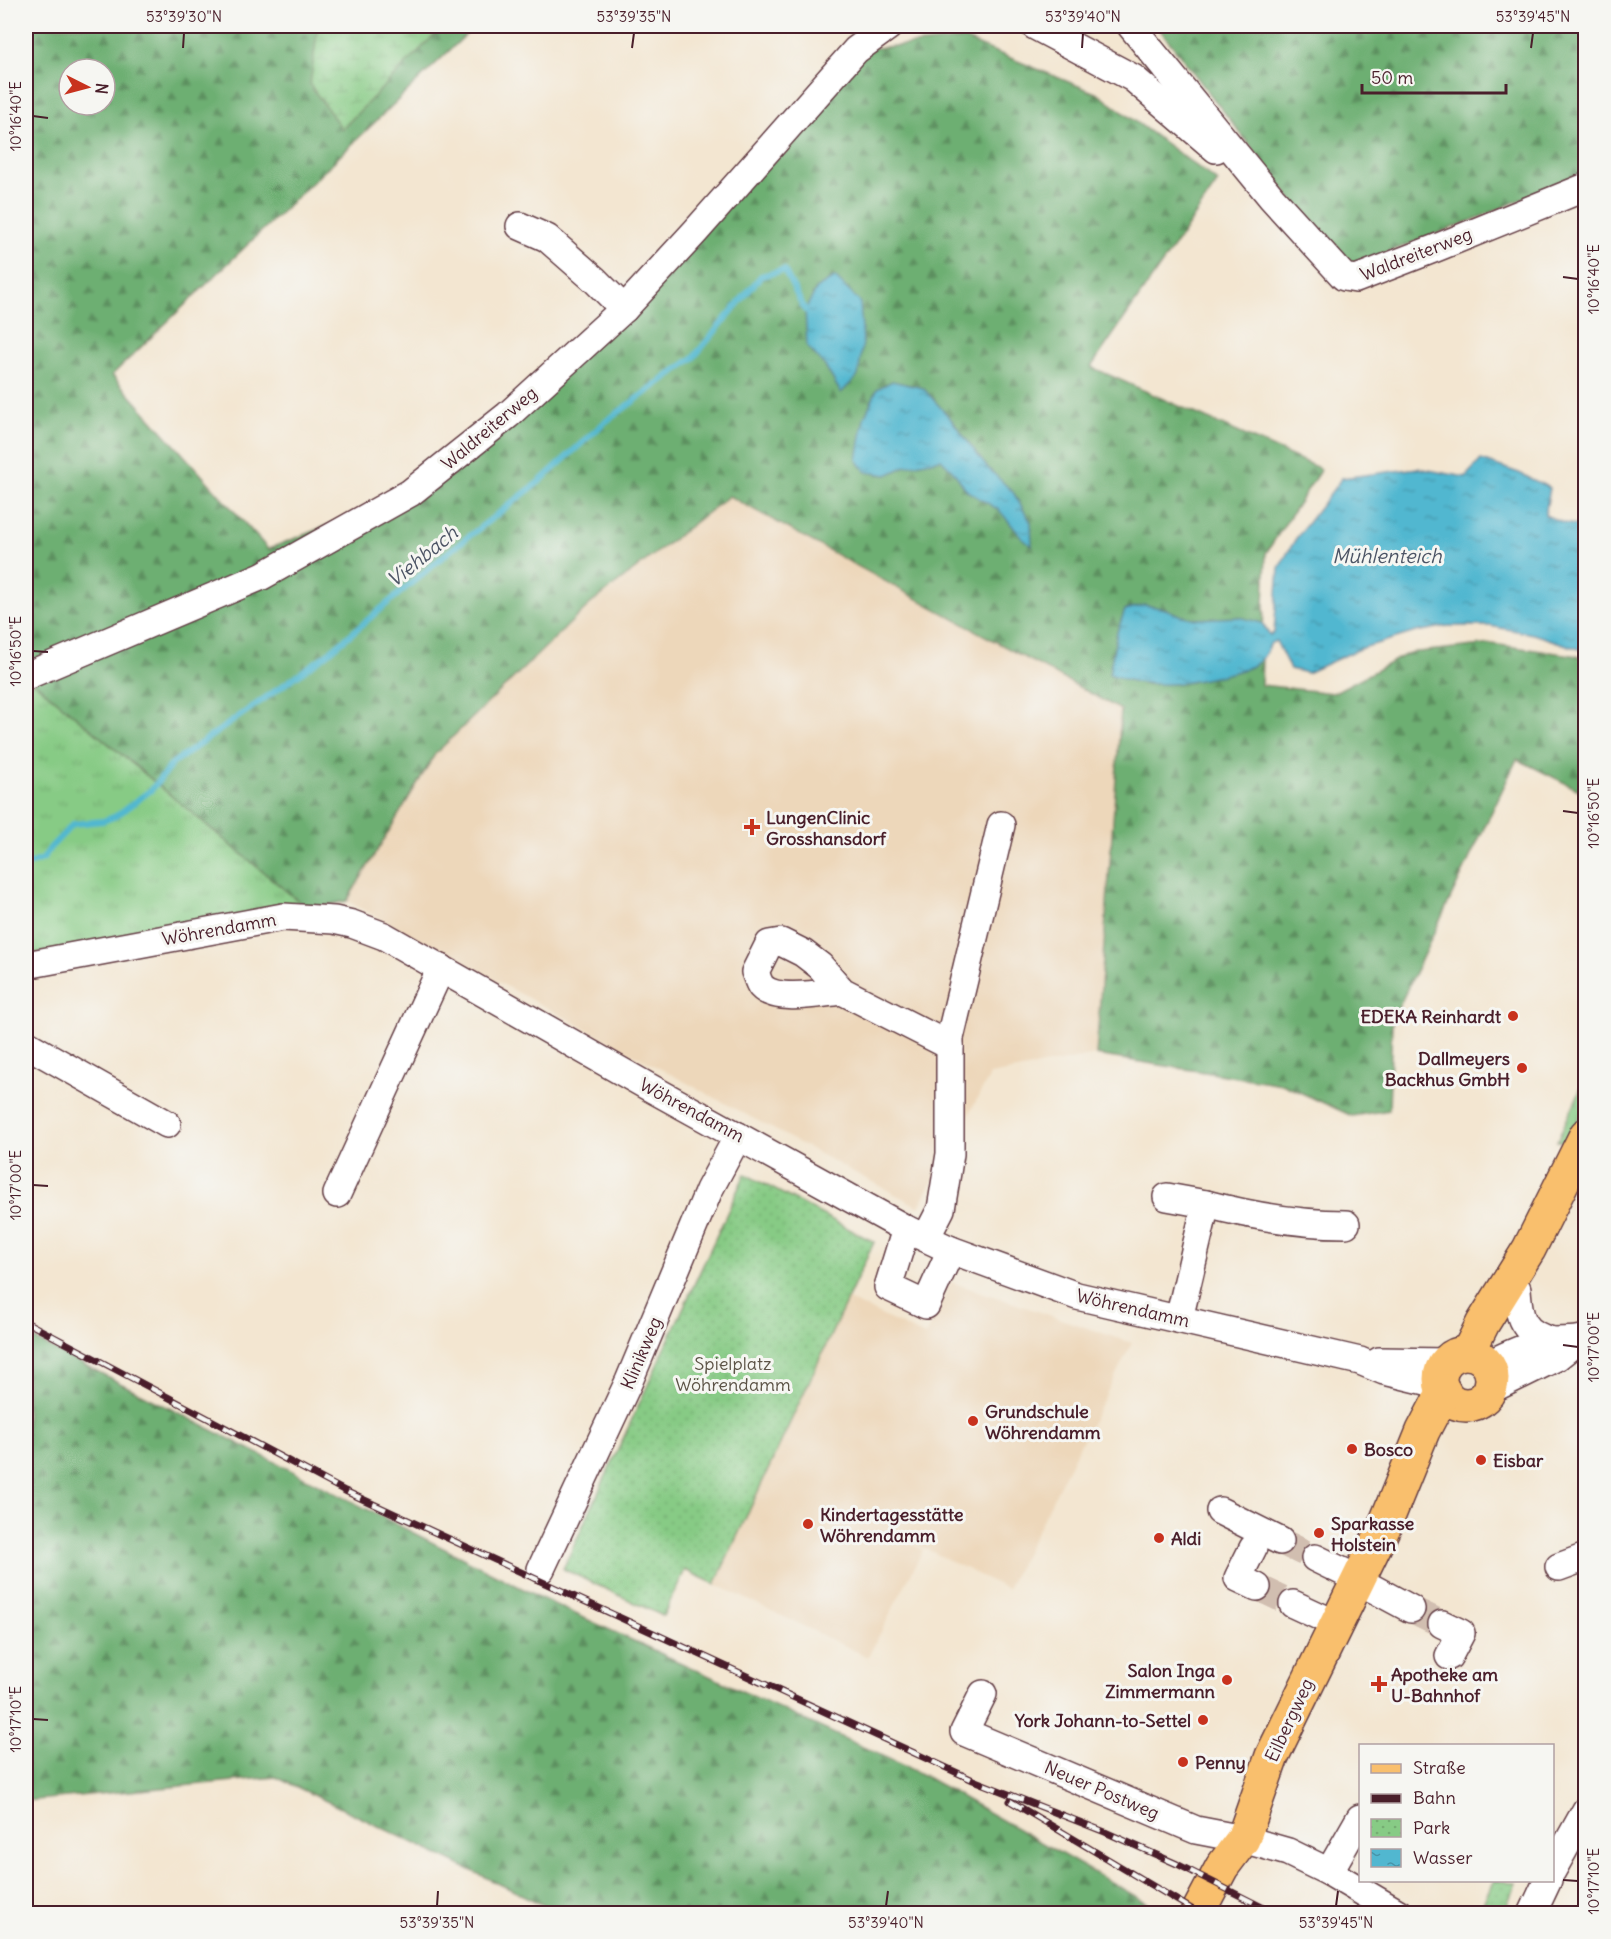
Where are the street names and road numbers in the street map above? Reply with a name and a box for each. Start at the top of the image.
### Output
street label: Waldreiterweg [1357,222,1475,286]
street label: Waldreiterweg [436,381,542,475]
street label: Wöhrendamm [160,908,278,950]
street label: Wöhrendamm [636,1073,749,1147]
street label: Wöhrendamm [1074,1284,1192,1332]
street label: Klinikweg [615,1313,667,1393]
street label: Eilbergweg [1260,1675,1318,1765]
street label: Neuer Postweg [1041,1755,1163,1825]

